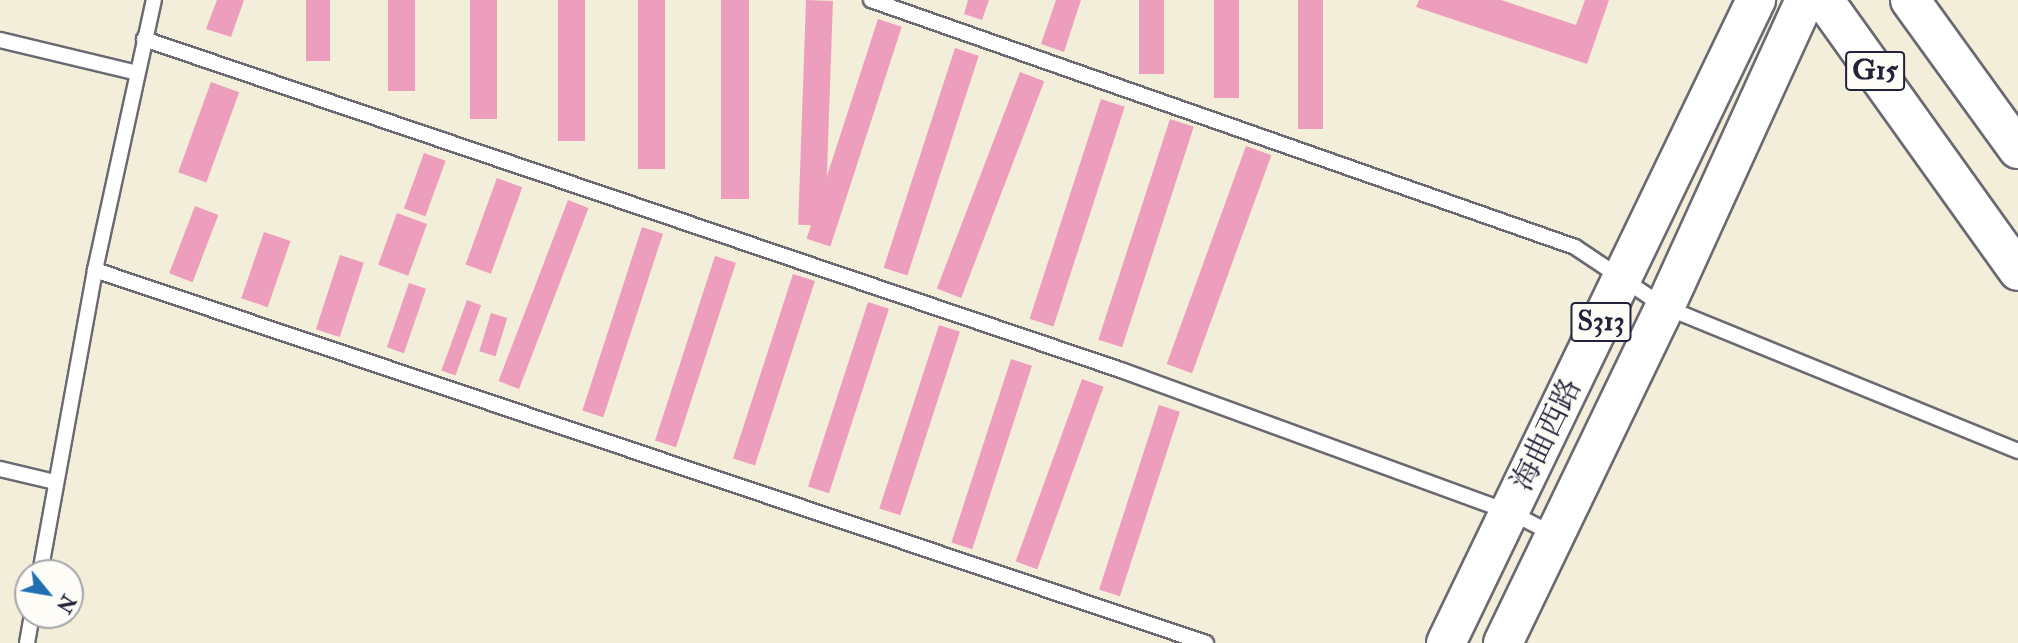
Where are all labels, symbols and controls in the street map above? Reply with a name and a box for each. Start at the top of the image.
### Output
road number: G15 [1843,46,1906,96]
road number: S313 [1570,298,1632,346]
street label: 海曲西路 [1505,373,1589,497]
north arrow [14,559,84,629]
text: N [51,590,80,617]

